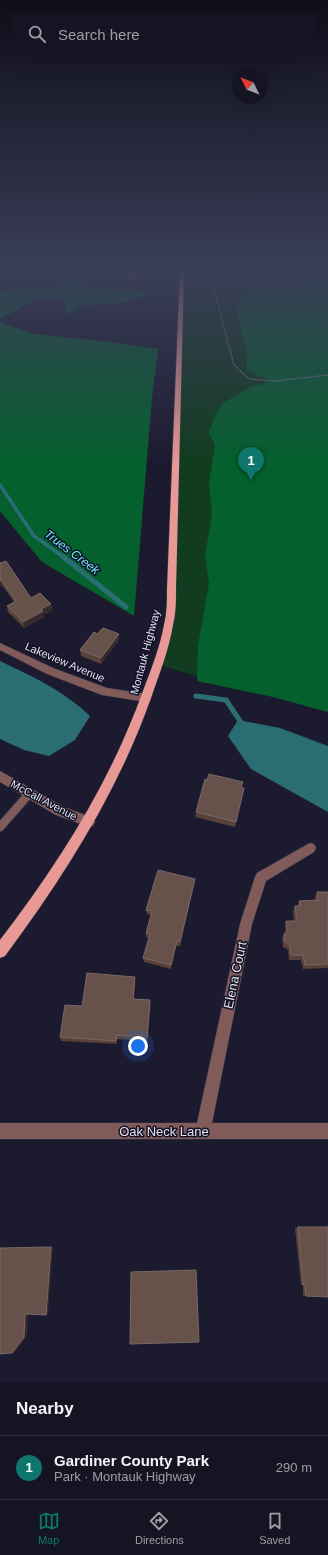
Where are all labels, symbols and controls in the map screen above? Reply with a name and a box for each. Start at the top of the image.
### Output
search box [12,12,316,56]
icon: search [26,23,48,45]
text: Search here [58,26,140,43]
north arrow [232,68,268,104]
pin: 1 [238,447,264,480]
water label: Trues Creek [42,527,103,578]
street label: Montauk Highway [128,608,162,696]
street label: Lakeview Avenue [23,640,107,684]
street label: McCall Avenue [9,778,79,822]
street label: Elena Court [221,939,250,1010]
your location [128,1036,148,1056]
street label: Oak Neck Lane [119,1124,209,1139]
text: Nearby [16,1399,74,1418]
text: Gardiner County Park [54,1452,209,1469]
text: 1 [25,1460,33,1475]
text: 290 m [276,1460,312,1475]
text: Park · Montauk Highway [54,1469,196,1484]
tab: Map [38,1510,60,1546]
tab: Directions [135,1510,184,1546]
tab: Saved [259,1510,290,1546]

